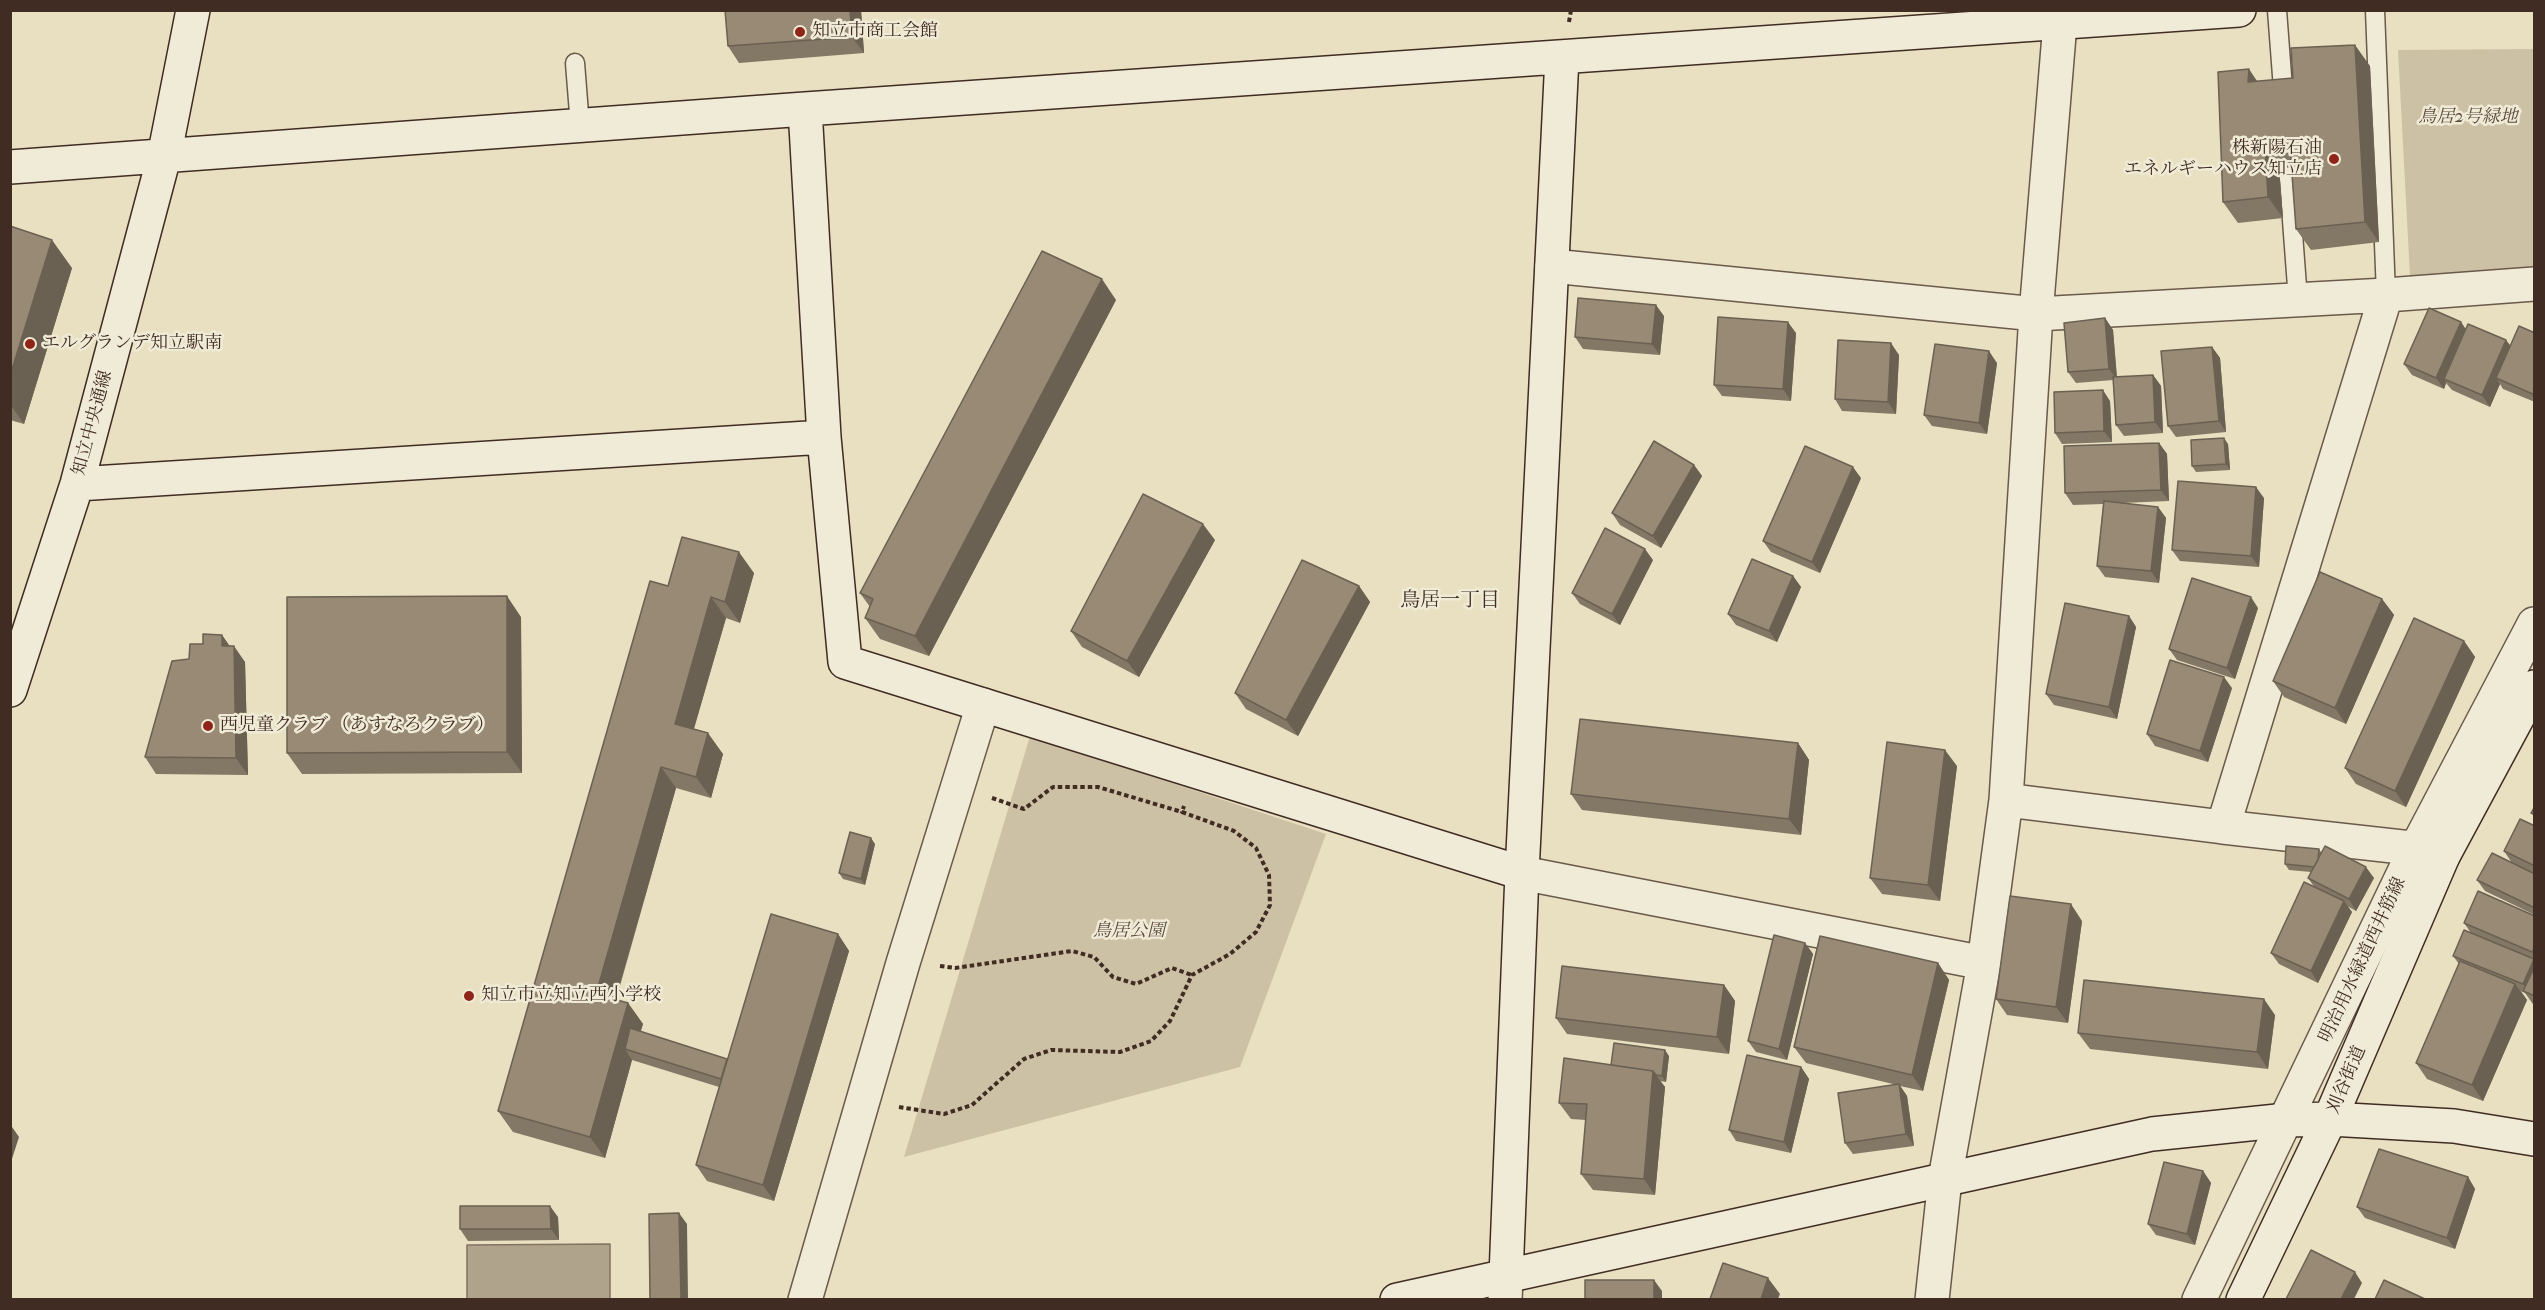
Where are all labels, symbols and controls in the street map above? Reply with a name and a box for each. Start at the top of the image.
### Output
place label: 知立市商工会館 [812,21,938,43]
marker: 知立市商工会館 [793,25,807,39]
park label: 鳥居2号緑地 [2418,107,2518,129]
place label: 株新陽石油 エネルギーハウス知立店 [2124,138,2322,180]
marker: 株新陽石油 エネルギーハウス知立店 [2327,152,2341,166]
place label: エルグランデ知立駅南 [42,333,222,355]
marker: エルグランデ知立駅南 [23,337,37,351]
street label: 知立中央通線 [69,368,117,478]
district label: 鳥居一丁目 [1400,589,1500,613]
place label: 西児童クラブ （あすなろクラブ） [220,715,494,737]
marker: 西児童クラブ （あすなろクラブ） [201,719,215,733]
street label: 明治用水緑道西井筋線 [2315,874,2411,1046]
park label: 鳥居公園 [1093,921,1165,943]
place label: 知立市立知立西小学校 [481,985,661,1007]
marker: 知立市立知立西小学校 [462,989,476,1003]
street label: 刈谷街道 [2323,1043,2371,1117]

